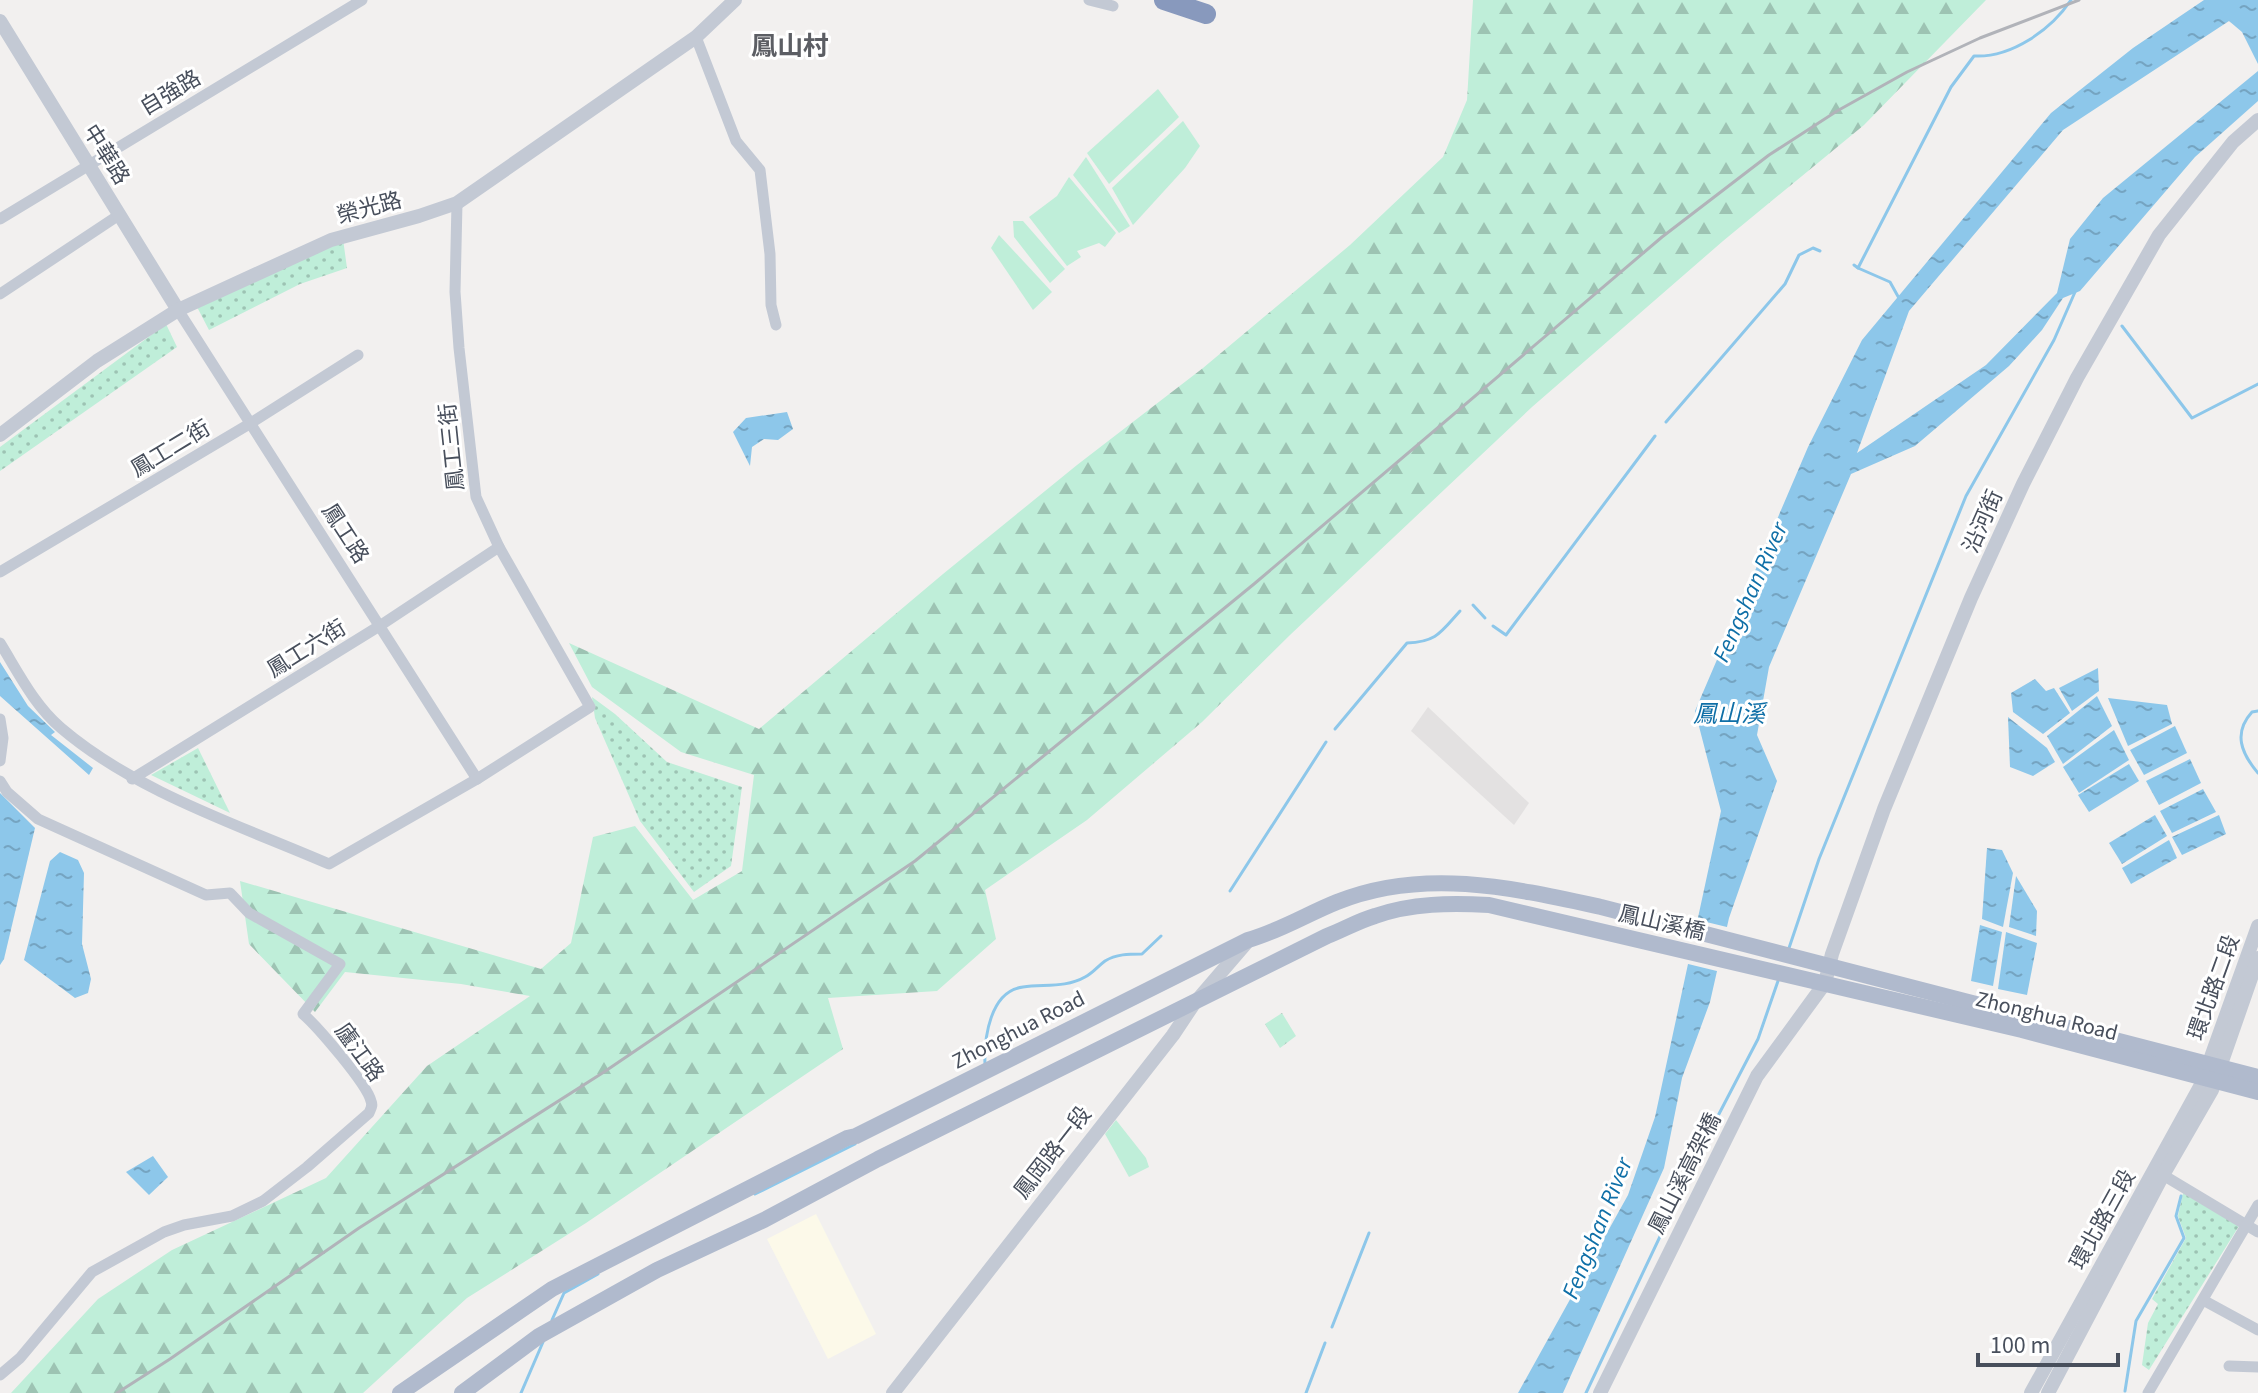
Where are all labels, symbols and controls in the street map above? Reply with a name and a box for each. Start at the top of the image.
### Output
district label: 鳳山村 [751,28,829,65]
street label: 自強路 [134,62,207,124]
street label: 中華路 [75,118,137,191]
street label: 榮光路 [333,184,405,232]
street label: 鳳工三街 [431,401,473,492]
street label: 鳳工二街 [125,412,216,485]
street label: 沿河街 [1955,485,2011,558]
street label: 鳳工路 [314,497,377,570]
water label: Fengshan River [1704,515,1798,668]
street label: 鳳工六街 [261,612,352,686]
water label: 鳳山溪 [1693,697,1768,732]
street label: 鳳山溪橋 [1615,897,1708,948]
street label: 環北路二段 [2180,930,2248,1045]
street label: Zhonghua Road [946,983,1091,1077]
street label: Zhonghua Road [1972,983,2121,1049]
street label: 廬江路 [327,1016,392,1089]
street label: 鳳岡路一段 [1006,1099,1099,1206]
street label: 鳳山溪高架橋 [1641,1107,1729,1240]
water label: Fengshan River [1553,1151,1642,1304]
street label: 環北路三段 [2062,1164,2144,1275]
scale bar [1978,1317,2118,1367]
text: 100 m [1990,1328,2050,1363]

